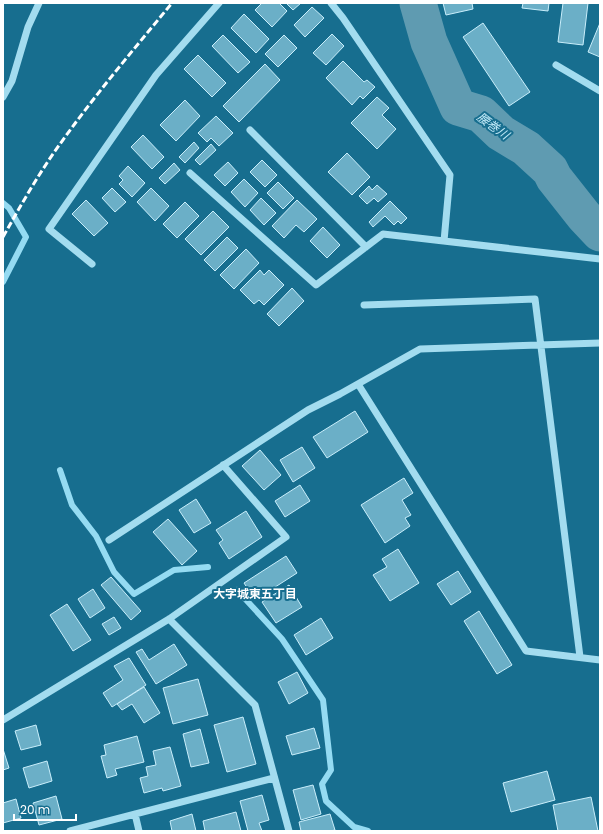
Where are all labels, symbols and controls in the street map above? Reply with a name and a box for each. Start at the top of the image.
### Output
water label: 腰巻川 [474,108,514,144]
district label: 大字城東五丁目 [213,585,297,602]
scale bar [14,796,76,822]
text: 20 m [20,801,50,818]

